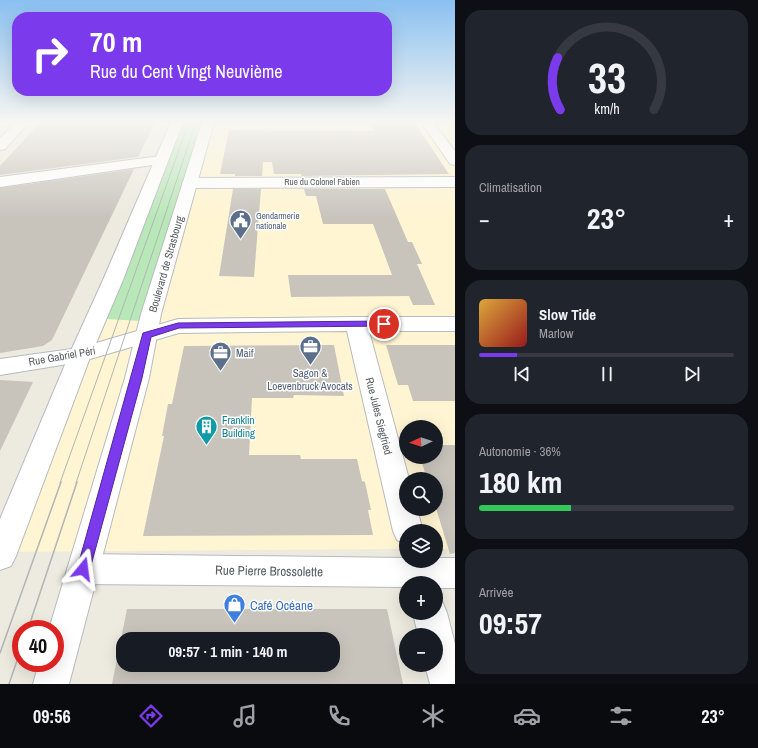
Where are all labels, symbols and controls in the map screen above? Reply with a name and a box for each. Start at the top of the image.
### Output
text: 70 m [90,23,142,61]
icon: right [24,28,76,80]
text: 33 [588,50,625,106]
text: Rue du Cent Vingt Neuvième [90,59,283,84]
text: km/h [594,99,619,118]
street label: Rue du Colonel Fabien [284,176,360,188]
text: Climatisation [479,179,542,196]
text: 23° [587,198,626,238]
text: − [479,204,490,234]
text: + [723,204,734,234]
public building icon: Gendarmerie nationale [228,208,254,241]
place label: Gendarmerie nationale [256,210,299,232]
street label: Boulevard de Strasbourg [146,214,186,314]
text: Slow Tide [539,304,596,325]
pin [367,307,401,341]
icon: arrive [373,313,395,335]
text: Marlow [539,325,573,342]
office icon: Sagon & Loevenbruck Avocats [297,334,323,367]
office icon: Maif [208,340,234,373]
street label: Rue Gabriel Péri [27,343,97,369]
place label: Maif [236,346,254,360]
icon: previous [511,363,533,385]
icon: pause [596,363,618,385]
icon: next [681,363,703,385]
place label: Sagon & Loevenbruck Avocats [267,366,353,393]
street label: Rue Jules Siegfried [363,376,395,456]
building icon: Franklin Building [193,413,219,446]
place label: Franklin Building [222,413,255,440]
north arrow [399,420,443,464]
map controls [399,420,443,672]
text: Autonomie · 36% [479,443,561,460]
text: 180 km [479,462,562,502]
button: search [399,472,443,516]
button: layers [399,524,443,568]
position arrow [62,548,104,590]
street label: Rue Pierre Brossolette [215,562,323,580]
button: + [399,576,443,620]
text: Arrivée [479,584,513,601]
shop icon: Café Océane [222,592,248,625]
place label: Café Océane [250,597,313,614]
text: 09:57 [479,603,542,643]
speed limit sign: 40 [12,620,64,672]
button: − [399,628,443,672]
text: 09:57 · 1 min · 140 m [169,641,287,662]
icon: directions [137,702,165,730]
icon: music [231,702,259,730]
icon: phone [325,702,353,730]
icon: climate [419,702,447,730]
icon: car [513,702,541,730]
icon: filters [607,702,635,730]
text: 09:56 [33,704,71,729]
text: 23° [701,704,725,729]

